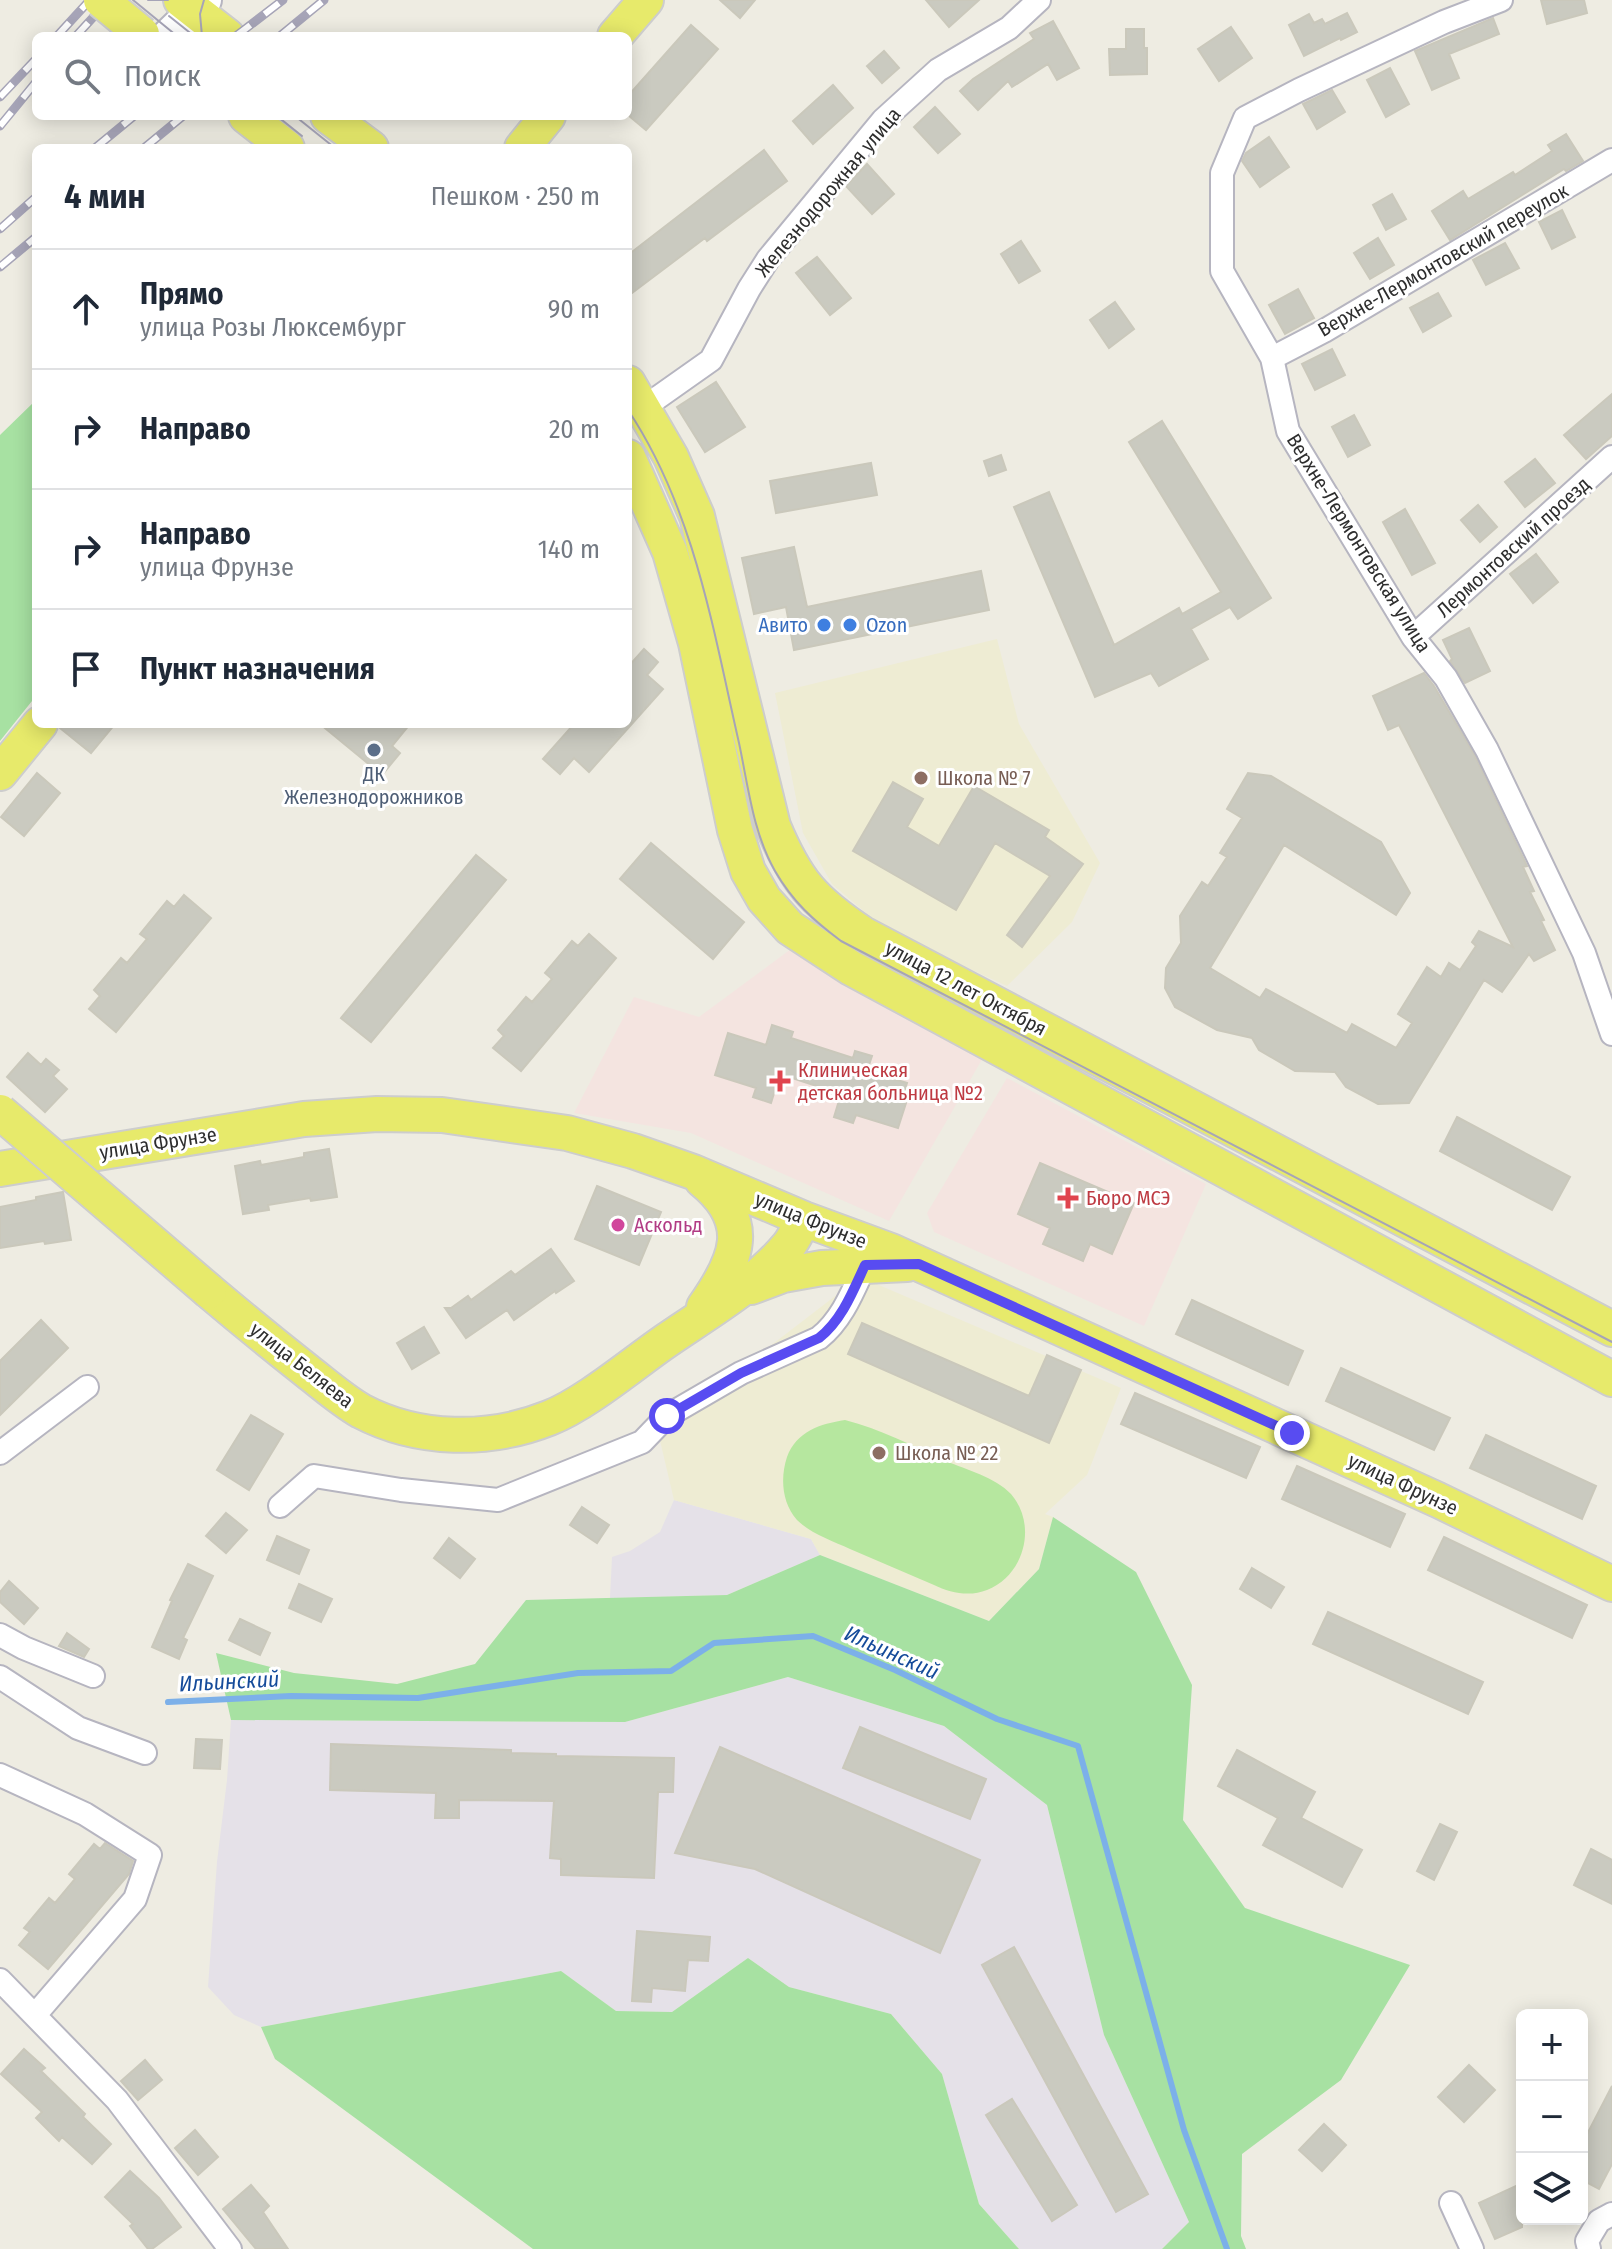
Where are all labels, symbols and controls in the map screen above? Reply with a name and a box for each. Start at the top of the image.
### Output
search box [32,32,632,120]
icon: search [60,54,104,98]
text: Поиск [124,58,201,94]
street label: Железнодорожная улица [750,103,906,281]
text: 4 мин [64,176,146,217]
street label: Верхне-Лермонтовский переулок [1314,178,1573,342]
text: Пешком · 250 m [431,181,600,212]
text: Прямо [140,276,224,312]
icon: ahead [64,287,108,331]
text: 90 m [548,294,600,325]
text: улица Розы Люксембург [140,312,406,343]
icon: right [64,407,108,451]
text: Направо [140,411,251,447]
text: 20 m [549,414,600,445]
street label: Верхне-Лермонтовская улица [1282,429,1436,657]
street label: Лермонтовский проезд [1431,472,1595,622]
text: Направо [140,516,251,552]
icon: right [64,527,108,571]
text: 140 m [538,534,600,565]
text: улица Фрунзе [140,552,294,583]
place label: Авито [759,613,808,637]
place label: Ozon [866,613,907,637]
marker: Авито [815,616,833,634]
marker: Ozon [841,616,859,634]
icon: arrive [64,647,108,691]
text: Пункт назначения [140,651,375,687]
marker: ДК Железнодорожников [365,741,383,759]
place label: ДК Железнодорожников [284,762,464,809]
place label: Школа № 7 [937,766,1031,790]
marker: Школа № 7 [912,769,930,787]
street label: улица 12 лет Октября [881,935,1051,1041]
place label: Клиническая детская больница №2 [798,1058,983,1105]
marker: Клиническая детская больница №2 [769,1070,791,1092]
street label: улица Фрунзе [98,1122,218,1164]
place label: Бюро МСЭ [1086,1186,1170,1210]
street label: улица Фрунзе [752,1187,870,1253]
marker: Бюро МСЭ [1057,1187,1079,1209]
place label: Аскольд [634,1213,702,1237]
marker: Аскольд [609,1216,627,1234]
street label: улица Беляева [245,1317,359,1413]
route start [649,1398,685,1434]
route end [1274,1415,1310,1451]
place label: Школа № 22 [895,1441,998,1465]
marker: Школа № 22 [870,1444,888,1462]
street label: улица Фрунзе [1344,1448,1462,1520]
water label: Ильинский [840,1620,943,1685]
water label: Ильинский [178,1665,280,1698]
map controls [1516,2009,1588,2225]
button: + [1516,2009,1588,2081]
button: − [1516,2081,1588,2153]
button: layers [1516,2153,1588,2225]

